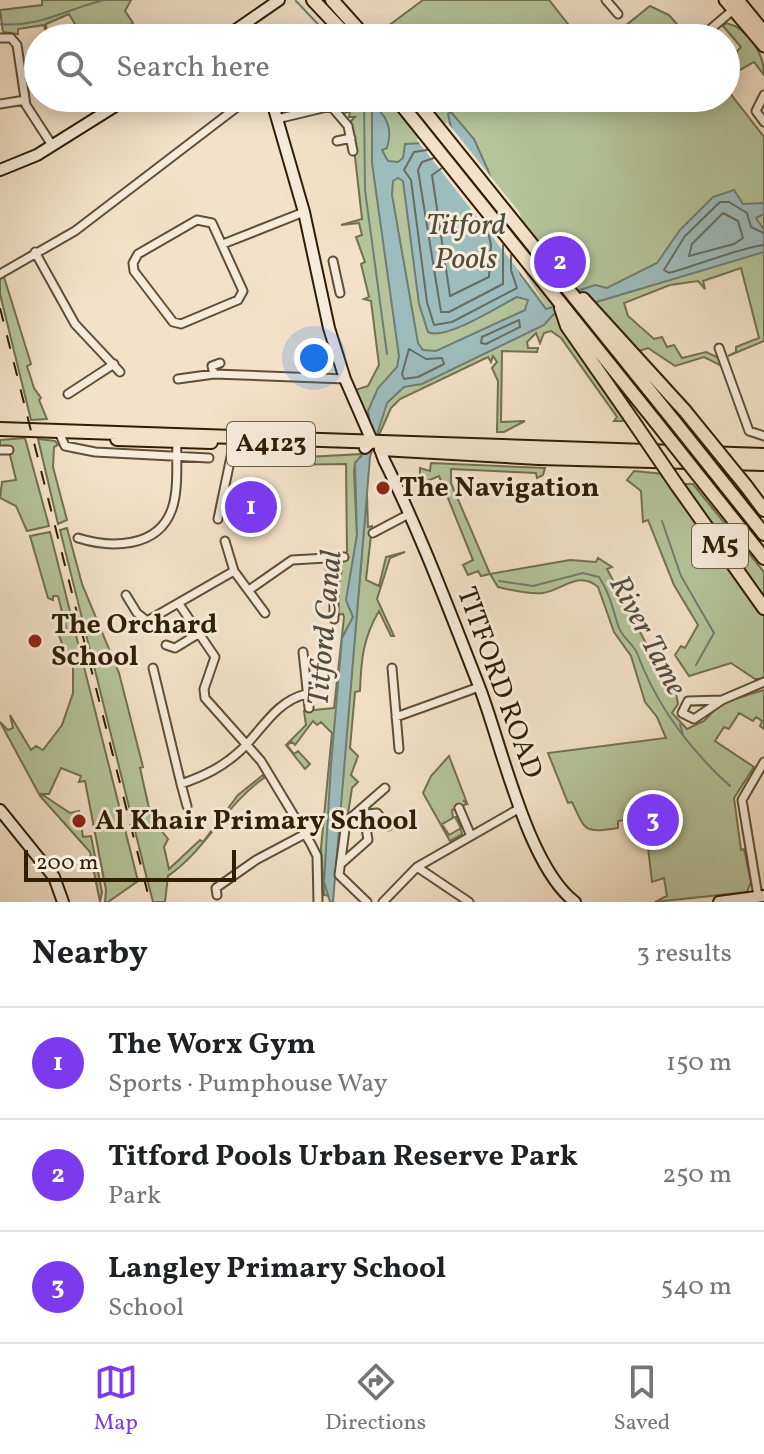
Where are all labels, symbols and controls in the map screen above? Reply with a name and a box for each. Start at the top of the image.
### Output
search box [24,24,740,112]
icon: search [52,46,96,90]
text: Search here [116,47,270,89]
water label: Titford Pools [426,205,506,281]
pin: 2 [534,232,586,292]
your location [294,338,334,378]
road number: A4123 [227,422,315,466]
place label: The Navigation [399,469,599,508]
pin: 1 [225,477,277,537]
marker: The Navigation [374,479,392,497]
road number: M5 [692,524,748,568]
water label: Titford Canal [298,548,354,708]
water label: River Tame [598,568,696,704]
street label: TITFORD ROAD [446,582,552,784]
place label: The Orchard School [51,606,217,677]
marker: The Orchard School [26,632,44,650]
pin: 3 [627,790,679,850]
place label: Al Khair Primary School [95,802,418,841]
marker: Al Khair Primary School [70,812,88,830]
scale bar [24,846,236,882]
text: 200 m [36,848,98,879]
text: Nearby [32,931,148,978]
text: 3 results [636,936,732,972]
text: The Worx Gym [108,1024,316,1066]
text: 1 [53,1045,63,1081]
text: 150 m [666,1045,732,1081]
text: Sports · Pumphouse Way [108,1066,388,1102]
text: Titford Pools Urban Reserve Park [108,1136,578,1178]
text: 2 [51,1157,65,1193]
text: 250 m [662,1157,732,1193]
text: Park [108,1178,161,1214]
text: Langley Primary School [108,1248,446,1290]
text: 3 [51,1269,65,1305]
text: 540 m [661,1269,732,1305]
text: School [108,1290,184,1326]
tab: Map [94,1360,138,1439]
tab: Directions [325,1360,426,1439]
tab: Saved [614,1360,670,1439]

